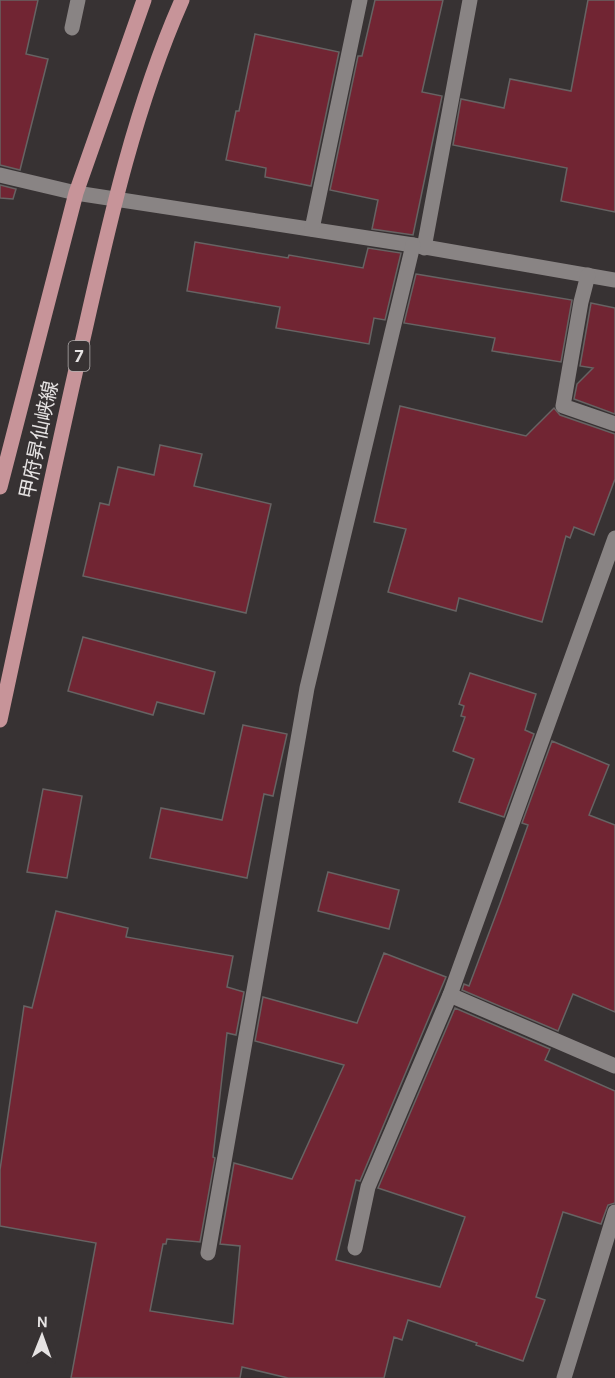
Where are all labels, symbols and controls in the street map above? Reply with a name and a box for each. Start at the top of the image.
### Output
road number: 7 [68,341,90,371]
street label: 甲府昇仙峡線 [15,379,63,501]
north arrow [12,1306,72,1366]
text: N [36,1312,48,1331]

